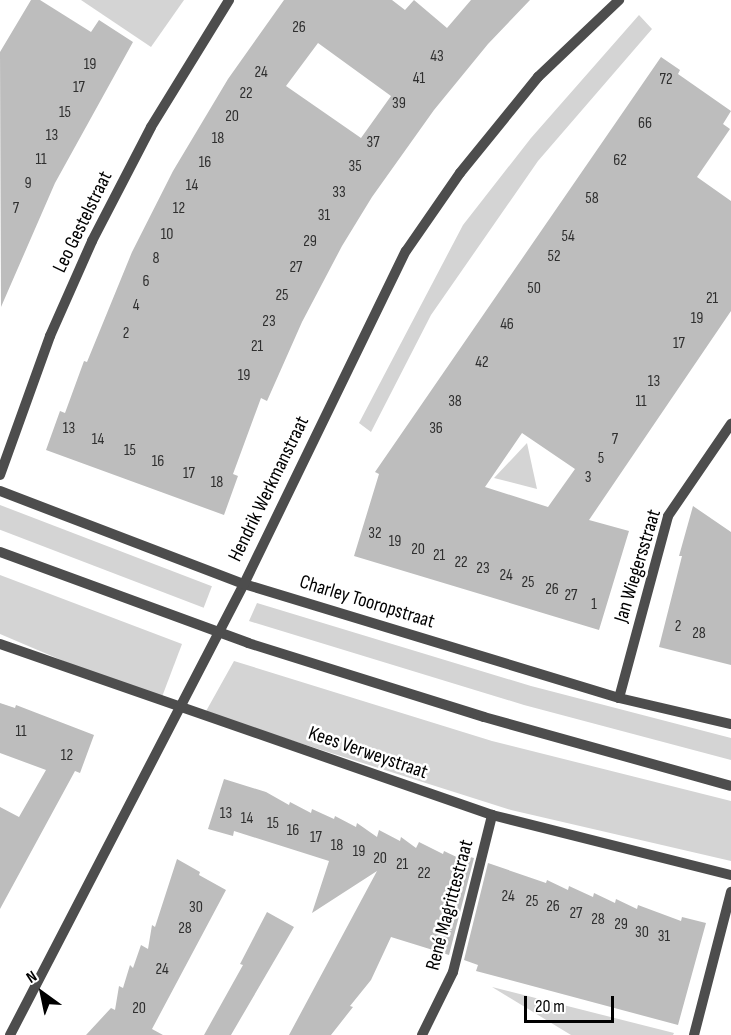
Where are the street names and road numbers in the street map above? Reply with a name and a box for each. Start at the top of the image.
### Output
street label: Leo Gestelstraat [48,167,118,277]
street label: Hendrik Werkmanstraat [223,412,315,566]
street label: Jan Wiegersstraat [609,507,667,625]
street label: Charley Tooropstraat [297,570,437,634]
street label: Kees Verweystraat [305,721,431,785]
street label: René Magrittestraat [421,837,479,973]

